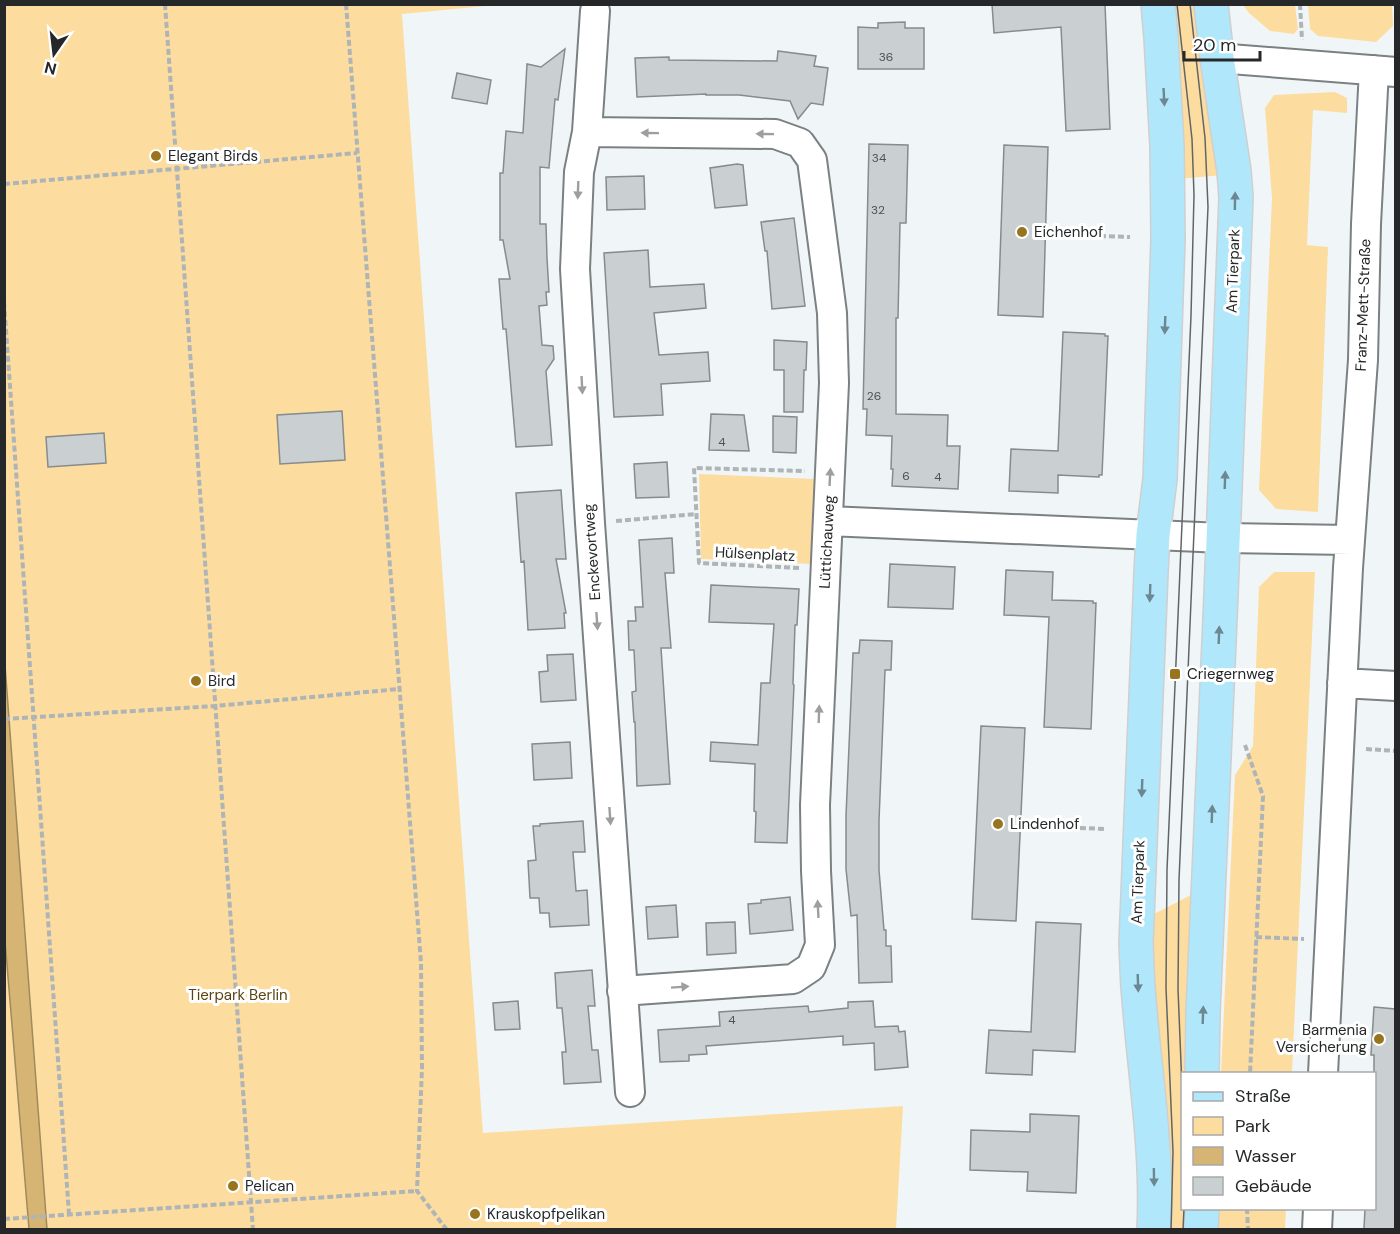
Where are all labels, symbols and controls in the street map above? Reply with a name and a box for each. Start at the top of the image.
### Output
north arrow [24,24,84,84]
scale bar [1184,24,1260,62]
text: 20 m [1193,33,1236,57]
house number: 36 [879,49,893,65]
text: N [42,56,59,80]
one-way arrow [1160,87,1169,106]
one-way arrow [640,128,659,138]
one-way arrow [756,130,775,139]
place label: Elegant Birds [168,146,258,166]
marker: Elegant Birds [149,149,163,163]
house number: 34 [872,150,886,166]
one-way arrow [574,180,583,199]
one-way arrow [1230,191,1240,210]
house number: 32 [871,202,885,218]
place label: Eichenhof [1034,222,1103,242]
marker: Eichenhof [1015,225,1029,239]
street label: Am Tierpark [1222,228,1244,313]
street label: Franz-Mett-Straße [1351,238,1375,372]
one-way arrow [1161,315,1170,334]
one-way arrow [577,375,586,394]
house number: 26 [867,388,881,404]
house number: 4 [718,434,726,450]
one-way arrow [825,467,834,486]
house number: 6 [902,468,910,484]
house number: 4 [934,469,942,485]
one-way arrow [1220,470,1229,489]
street label: Lüttichauweg [815,495,839,589]
street label: Enckevortweg [579,503,605,601]
street label: Hülsenplatz [714,542,796,566]
one-way arrow [1146,583,1155,602]
one-way arrow [592,612,601,631]
one-way arrow [1215,626,1224,645]
place label: Criegernweg [1187,664,1274,684]
marker: Criegernweg [1168,667,1182,681]
place label: Bird [208,671,235,691]
marker: Bird [189,674,203,688]
one-way arrow [815,704,824,723]
one-way arrow [1137,778,1146,797]
one-way arrow [1207,804,1217,823]
one-way arrow [605,806,615,825]
place label: Lindenhof [1010,814,1079,834]
marker: Lindenhof [991,817,1005,831]
street label: Am Tierpark [1127,839,1149,924]
one-way arrow [814,899,823,918]
one-way arrow [1133,973,1142,992]
one-way arrow [671,982,690,991]
park label: Tierpark Berlin [188,985,288,1005]
one-way arrow [1198,1006,1208,1025]
house number: 4 [728,1012,736,1028]
place label: Barmenia Versicherung [1276,1020,1367,1057]
marker: Barmenia Versicherung [1372,1032,1386,1046]
legend [1181,1072,1376,1210]
text: Straße [1235,1084,1291,1108]
text: Park [1235,1114,1271,1138]
text: Wasser [1235,1144,1297,1168]
one-way arrow [1149,1167,1159,1186]
text: Gebäude [1235,1174,1312,1198]
place label: Pelican [245,1176,294,1196]
marker: Pelican [226,1179,240,1193]
place label: Krauskopfpelikan [487,1204,605,1224]
marker: Krauskopfpelikan [468,1207,482,1221]

